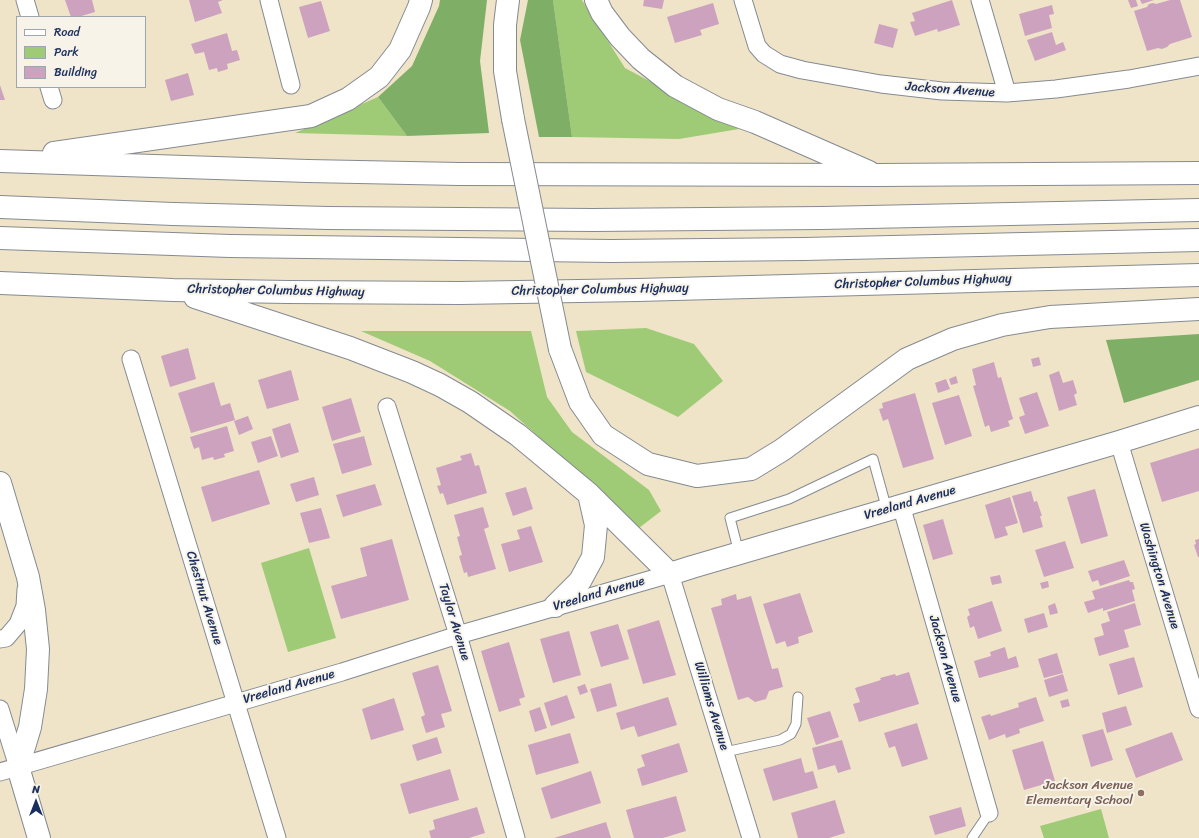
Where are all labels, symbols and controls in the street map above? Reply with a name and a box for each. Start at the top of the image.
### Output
legend [16,16,146,88]
text: Road [54,21,80,43]
text: Park [54,41,79,63]
text: Building [54,61,97,83]
street label: Jackson Avenue [905,79,995,101]
street label: Christopher Columbus Highway [834,271,1012,293]
street label: Christopher Columbus Highway [511,281,689,299]
street label: Christopher Columbus Highway [187,282,365,300]
street label: Vreeland Avenue [862,482,958,524]
street label: Washington Avenue [1135,521,1183,631]
street label: Chestnut Avenue [182,549,226,647]
street label: Vreeland Avenue [551,573,647,615]
street label: Taylor Avenue [435,582,473,662]
street label: Jackson Avenue [925,614,965,704]
street label: Williams Avenue [690,660,732,752]
street label: Vreeland Avenue [241,666,337,708]
place label: Jackson Avenue Elementary School [1026,778,1133,809]
text: N [32,780,40,799]
north arrow [16,782,56,822]
marker: Jackson Avenue Elementary School [1136,788,1146,798]

